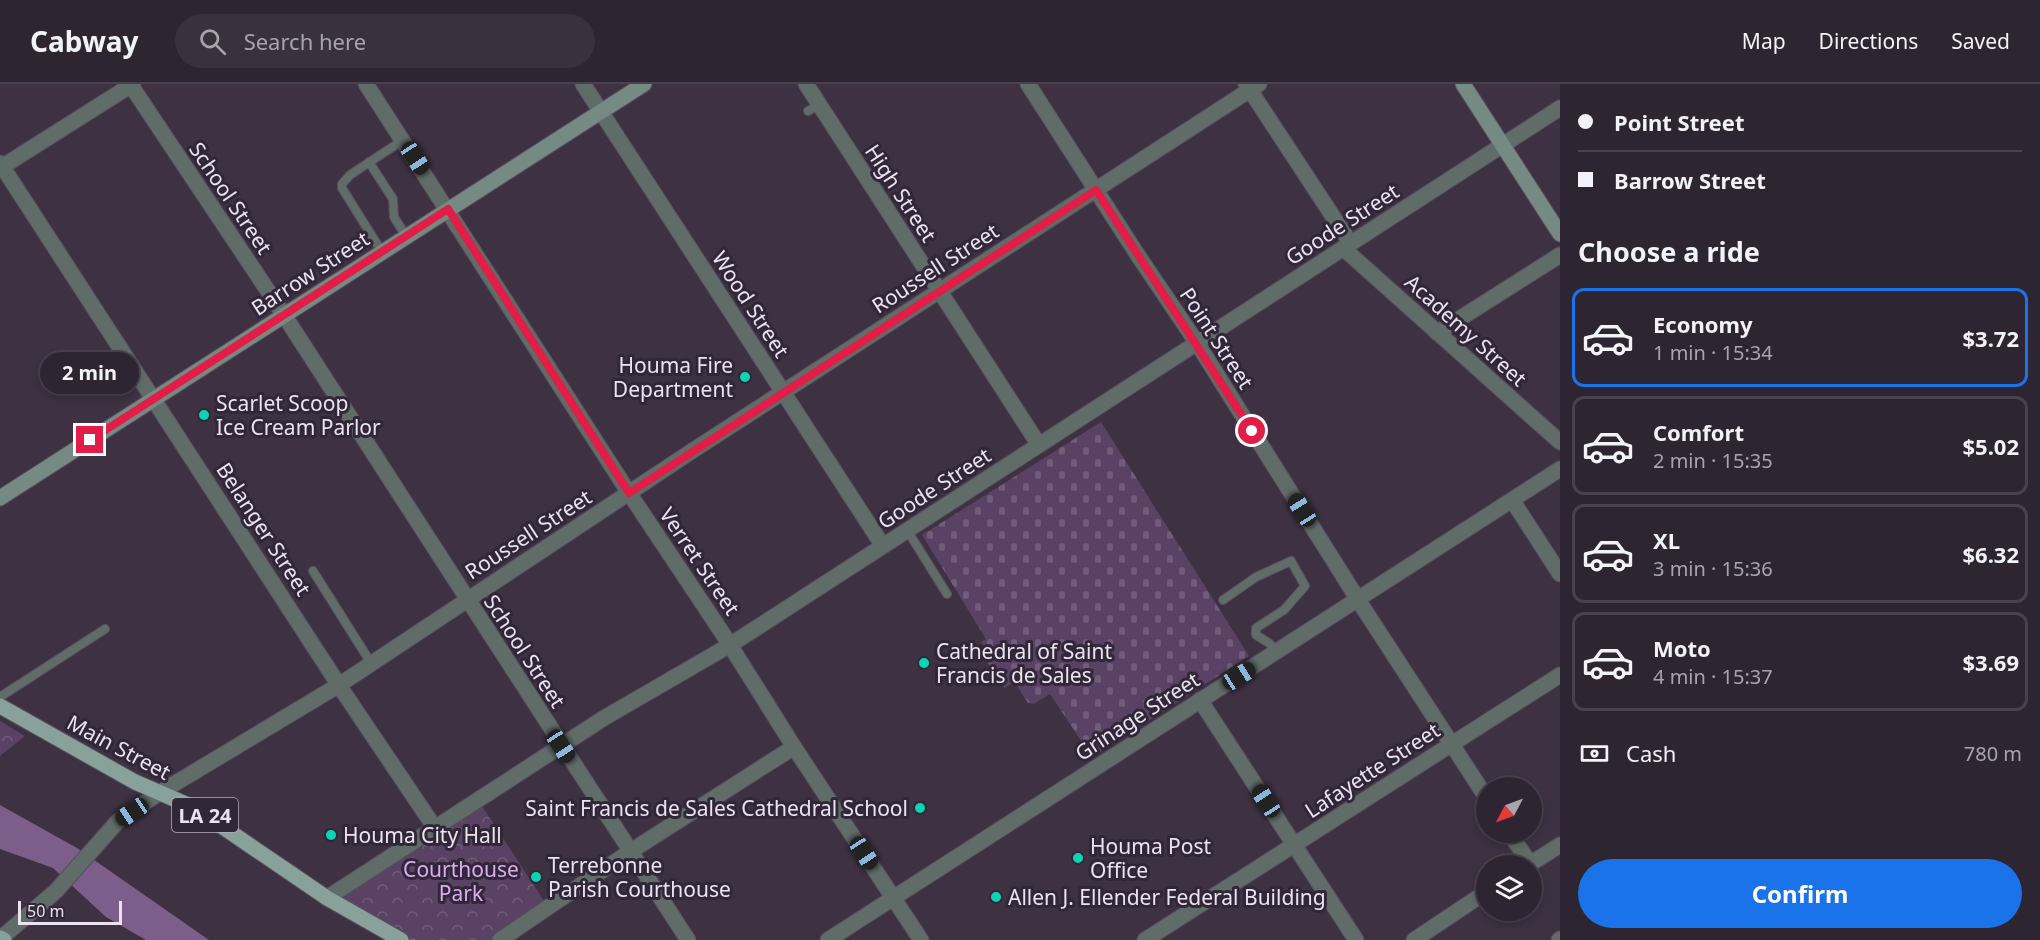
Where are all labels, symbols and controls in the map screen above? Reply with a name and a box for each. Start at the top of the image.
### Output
search box [175,14,595,68]
text: Cabway [30,22,139,60]
icon: search [196,25,229,58]
text: Search here [244,26,366,56]
text: Map [1742,27,1786,55]
text: Directions [1819,27,1918,55]
text: Saved [1951,27,2010,55]
text: Point Street [1614,107,1744,137]
street label: School Street [183,136,279,260]
car [398,138,432,178]
street label: High Street [859,139,943,248]
text: Barrow Street [1614,165,1766,195]
street label: Goode Street [1280,177,1404,271]
street label: Roussell Street [866,216,1004,319]
street label: Barrow Street [246,224,375,322]
text: Choose a ride [1578,233,1760,270]
street label: Wood Street [706,245,796,363]
street label: Academy Street [1399,268,1533,392]
street label: Point Street [1174,282,1260,394]
text: Economy [1653,309,1752,339]
icon: car [1581,311,1635,365]
text: $3.72 [1962,323,2019,353]
text: 1 min · 15:34 [1653,339,1773,366]
place label: Houma Fire Department [613,351,733,403]
callout: 2 min [40,353,140,395]
text: 2 min [62,359,117,386]
marker: Houma Fire Department [738,370,752,384]
place label: Scarlet Scoop Ice Cream Parlor [216,389,381,441]
marker: Scarlet Scoop Ice Cream Parlor [197,408,211,422]
route start [1238,417,1265,444]
text: Comfort [1653,417,1744,447]
icon: car [1581,419,1635,473]
route end [76,426,103,453]
text: $5.02 [1962,431,2019,461]
street label: Goode Street [872,441,996,535]
text: 2 min · 15:35 [1653,447,1773,474]
street label: Belanger Street [211,457,318,601]
street label: Roussell Street [459,482,597,585]
car [1285,490,1319,530]
street label: Verret Street [654,502,747,621]
text: XL [1653,525,1680,555]
icon: car [1581,527,1635,581]
text: $6.32 [1962,539,2019,569]
text: 3 min · 15:36 [1653,555,1773,582]
street label: School Street [478,589,572,713]
text: Moto [1653,633,1711,663]
icon: car [1581,635,1635,689]
place label: Cathedral of Saint Francis de Sales [936,637,1112,689]
text: $3.69 [1962,647,2019,677]
marker: Cathedral of Saint Francis de Sales [917,656,931,670]
car [1219,659,1259,693]
text: 4 min · 15:37 [1653,663,1773,690]
street label: Grinage Street [1069,665,1205,767]
street label: Main Street [62,708,176,786]
street label: Lafayette Street [1299,716,1445,824]
car [544,726,578,766]
icon: cash [1578,737,1611,770]
text: Cash [1626,738,1676,768]
text: 780 m [1964,740,2022,767]
north arrow [1476,777,1542,843]
map controls [1476,777,1542,921]
car [1249,781,1283,821]
car [112,794,152,830]
place label: Saint Francis de Sales Cathedral School [525,794,908,822]
road number: LA 24 [172,798,238,832]
marker: Saint Francis de Sales Cathedral School [913,801,927,815]
place label: Houma City Hall [343,821,502,849]
marker: Houma City Hall [324,828,338,842]
place label: Houma Post Office [1090,832,1212,884]
car [847,833,881,873]
place label: Terrebonne Parish Courthouse [548,851,731,903]
marker: Houma Post Office [1071,851,1085,865]
park label: Courthouse Park [403,855,519,907]
button: layers [1476,855,1542,921]
button: Confirm [1578,859,2022,928]
marker: Terrebonne Parish Courthouse [529,870,543,884]
place label: Allen J. Ellender Federal Building [1008,883,1326,911]
marker: Allen J. Ellender Federal Building [989,890,1003,904]
scale bar [18,898,122,926]
text: 50 m [27,900,64,922]

